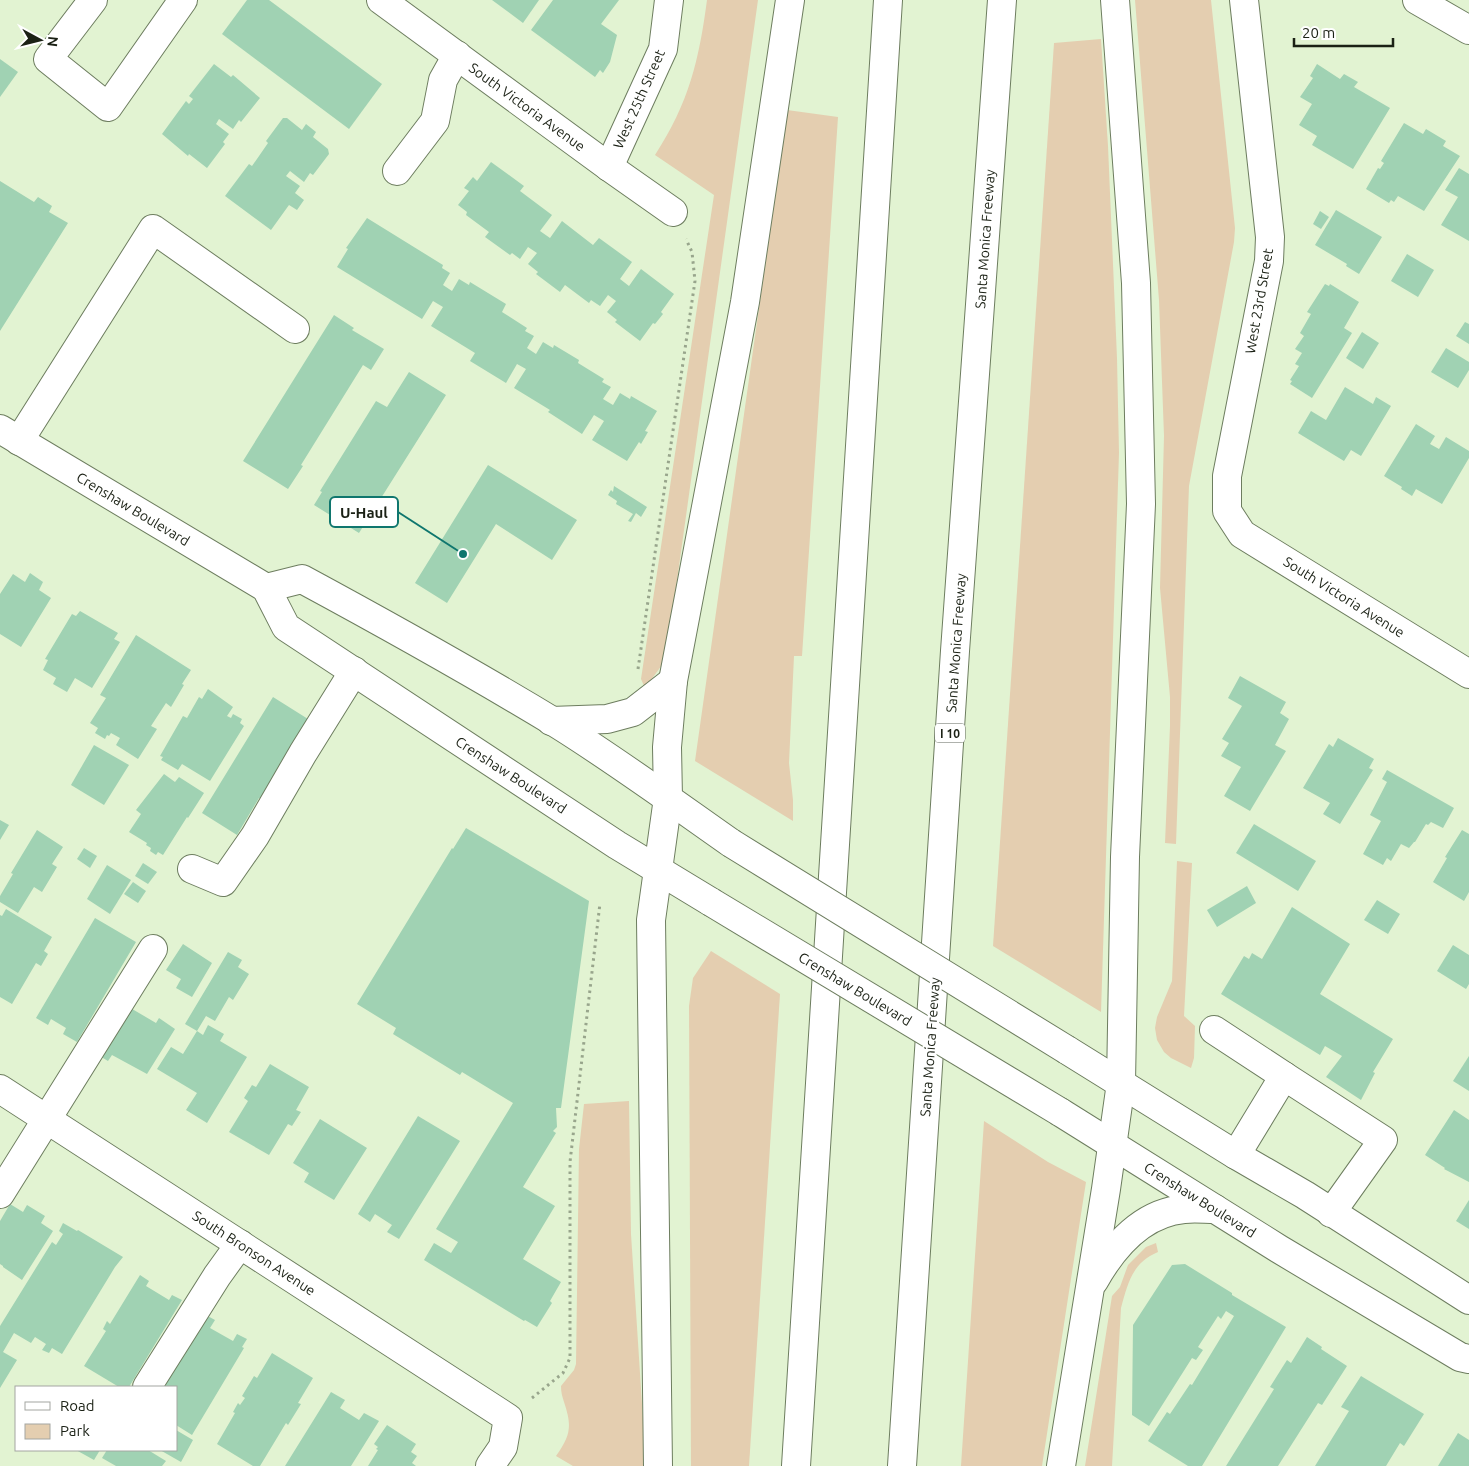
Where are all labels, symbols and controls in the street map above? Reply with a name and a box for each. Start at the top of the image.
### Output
north arrow [15,15,65,65]
scale bar [1294,15,1393,47]
text: 20 m [1302,24,1335,41]
text: N [44,35,61,48]
street label: West 25th Street [610,46,668,151]
street label: South Victoria Avenue [466,60,588,154]
street label: Santa Monica Freeway [972,169,998,309]
street label: West 23rd Street [1242,247,1276,355]
street label: Crenshaw Boulevard [74,469,192,549]
callout: U-Haul [330,497,398,527]
text: U-Haul [340,504,388,521]
street label: South Victoria Avenue [1281,553,1407,641]
street label: Santa Monica Freeway [943,573,969,713]
road number: I 10 [935,724,965,742]
street label: Crenshaw Boulevard [453,733,569,817]
street label: Crenshaw Boulevard [796,949,914,1029]
street label: Santa Monica Freeway [917,977,943,1117]
street label: Crenshaw Boulevard [1141,1159,1259,1241]
street label: South Bronson Avenue [190,1207,318,1299]
legend [15,1386,178,1451]
text: Road [60,1397,95,1414]
text: Park [60,1422,90,1439]

